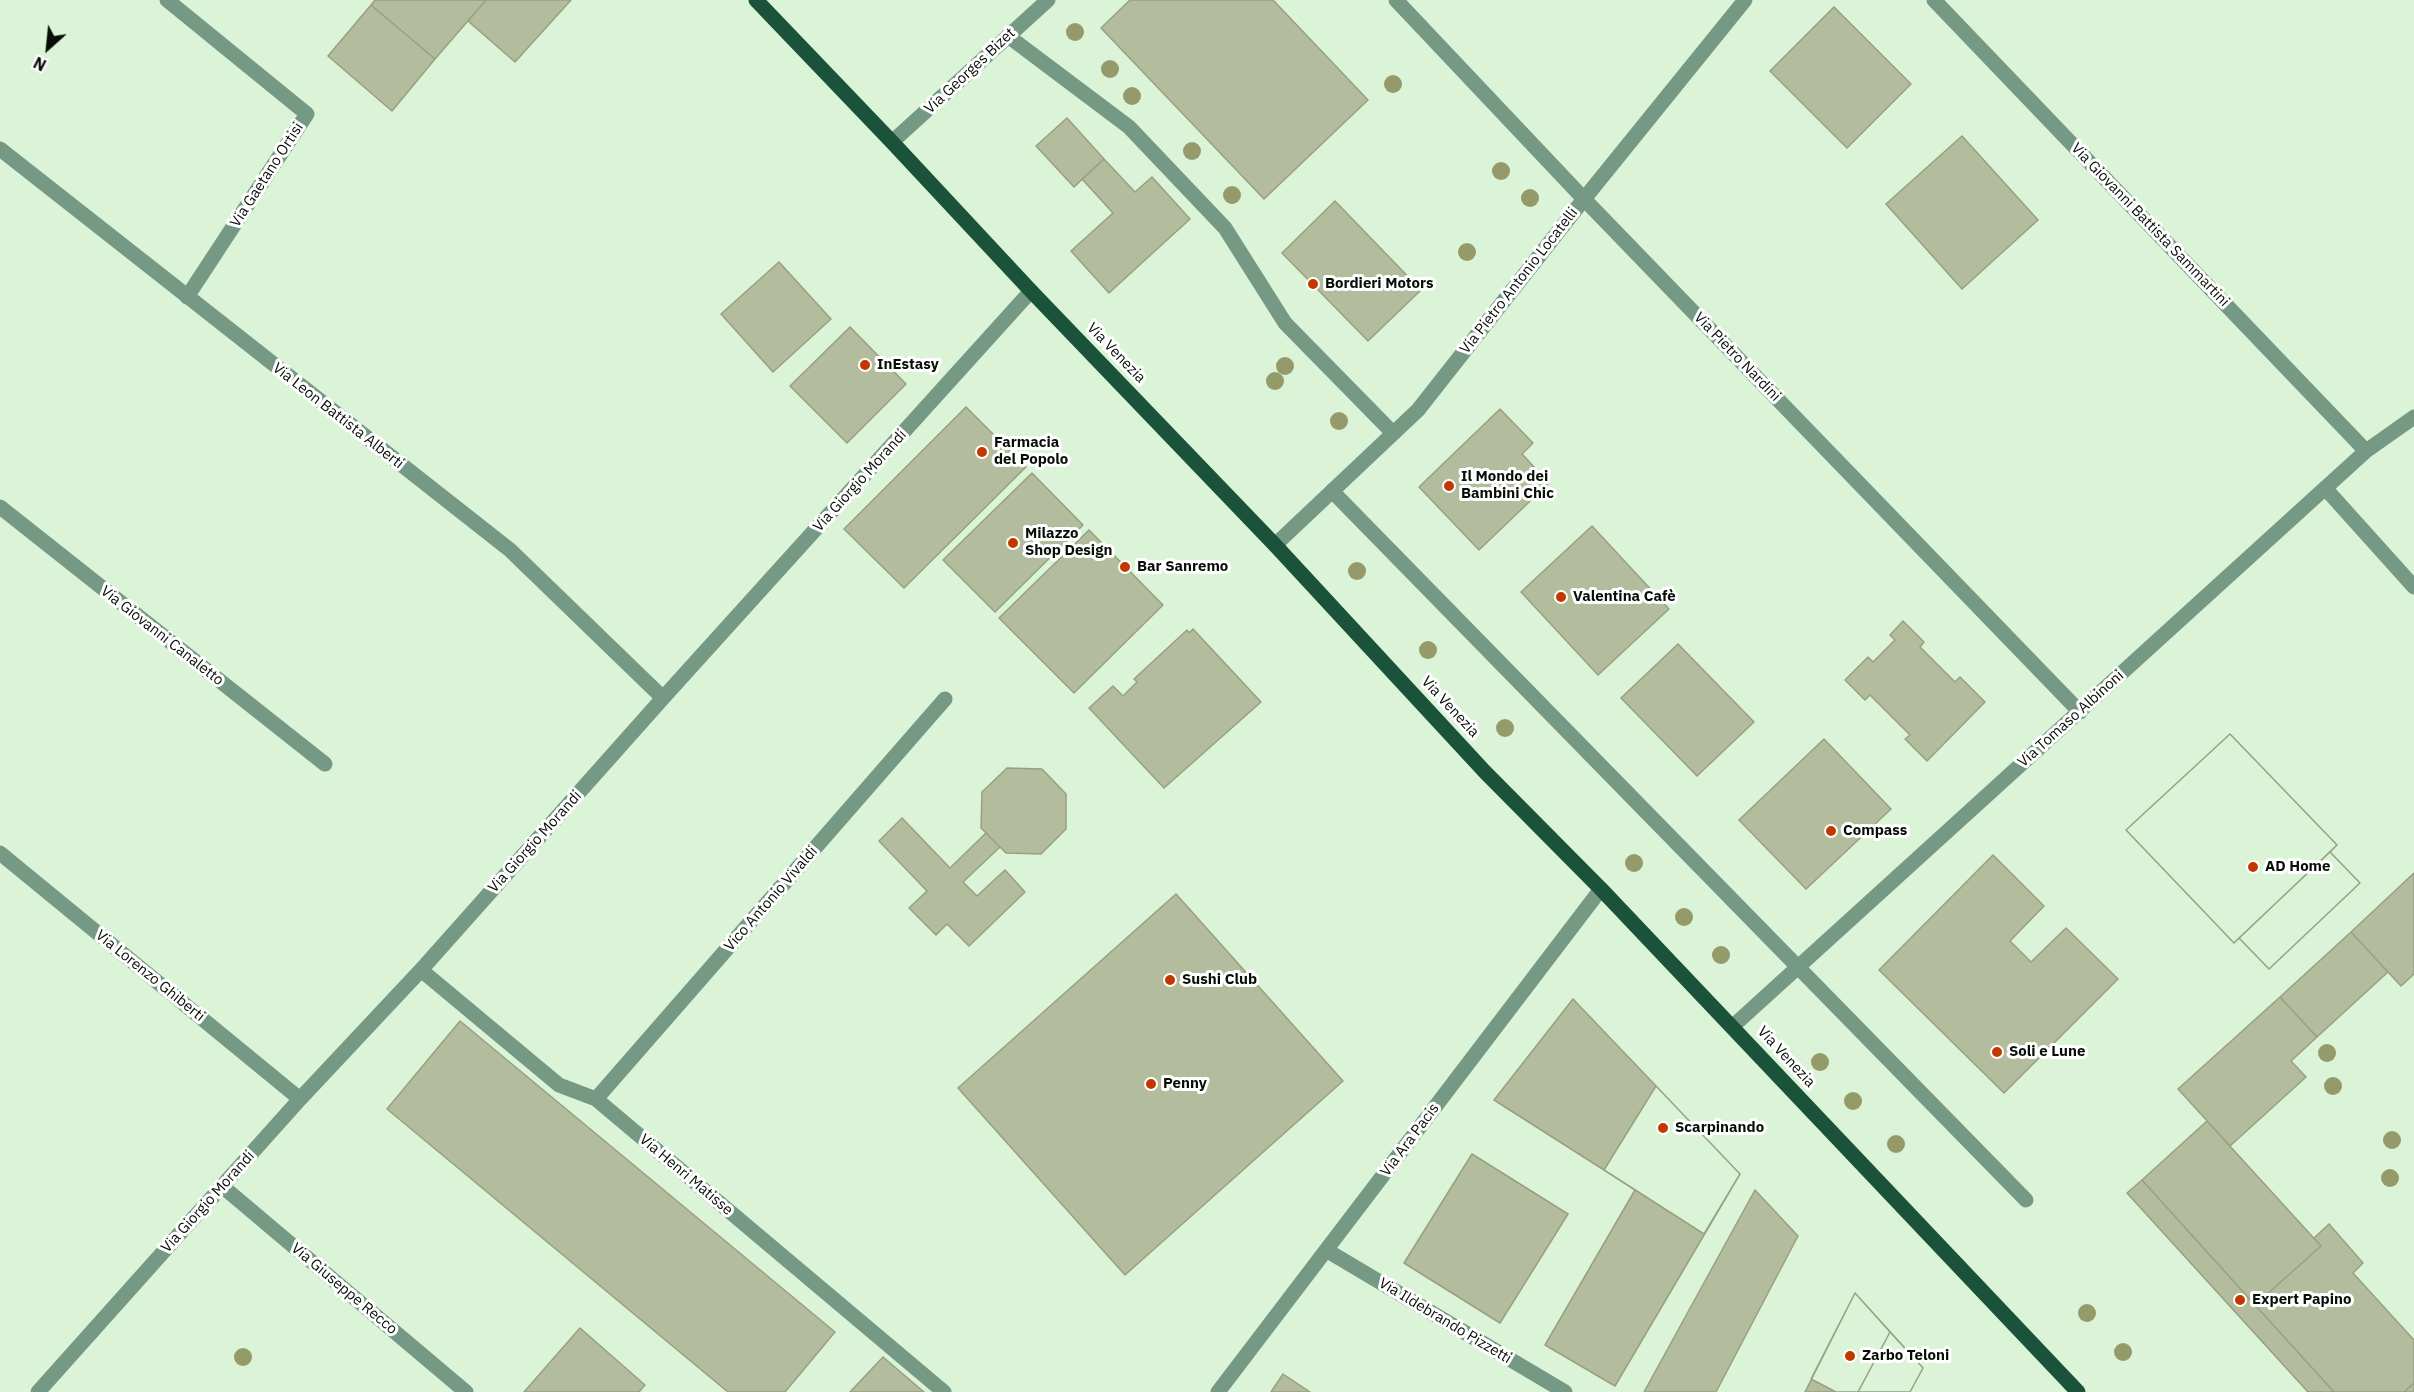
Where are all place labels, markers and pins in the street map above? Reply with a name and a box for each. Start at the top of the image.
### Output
place label: Bordieri Motors [1325,275,1434,293]
marker: Bordieri Motors [1306,277,1320,291]
place label: InEstasy [877,356,939,374]
marker: InEstasy [858,358,872,372]
place label: Farmacia del Popolo [994,434,1068,469]
marker: Farmacia del Popolo [975,445,989,459]
place label: Il Mondo dei Bambini Chic [1461,468,1554,503]
marker: Il Mondo dei Bambini Chic [1442,479,1456,493]
place label: Milazzo Shop Design [1025,525,1112,560]
marker: Milazzo Shop Design [1006,536,1020,550]
place label: Bar Sanremo [1137,558,1228,576]
marker: Bar Sanremo [1118,560,1132,574]
place label: Valentina Cafè [1573,588,1676,606]
marker: Valentina Cafè [1554,590,1568,604]
place label: Compass [1843,822,1907,840]
marker: Compass [1824,824,1838,838]
place label: AD Home [2265,858,2330,876]
marker: AD Home [2246,860,2260,874]
place label: Sushi Club [1182,971,1257,989]
marker: Sushi Club [1163,973,1177,987]
place label: Soli e Lune [2009,1043,2085,1061]
marker: Soli e Lune [1990,1045,2004,1059]
place label: Penny [1163,1075,1207,1093]
marker: Penny [1144,1077,1158,1091]
place label: Scarpinando [1675,1119,1764,1137]
marker: Scarpinando [1656,1121,1670,1135]
place label: Expert Papino [2252,1291,2351,1309]
marker: Expert Papino [2233,1293,2247,1307]
place label: Zarbo Teloni [1862,1347,1949,1365]
marker: Zarbo Teloni [1843,1349,1857,1363]

